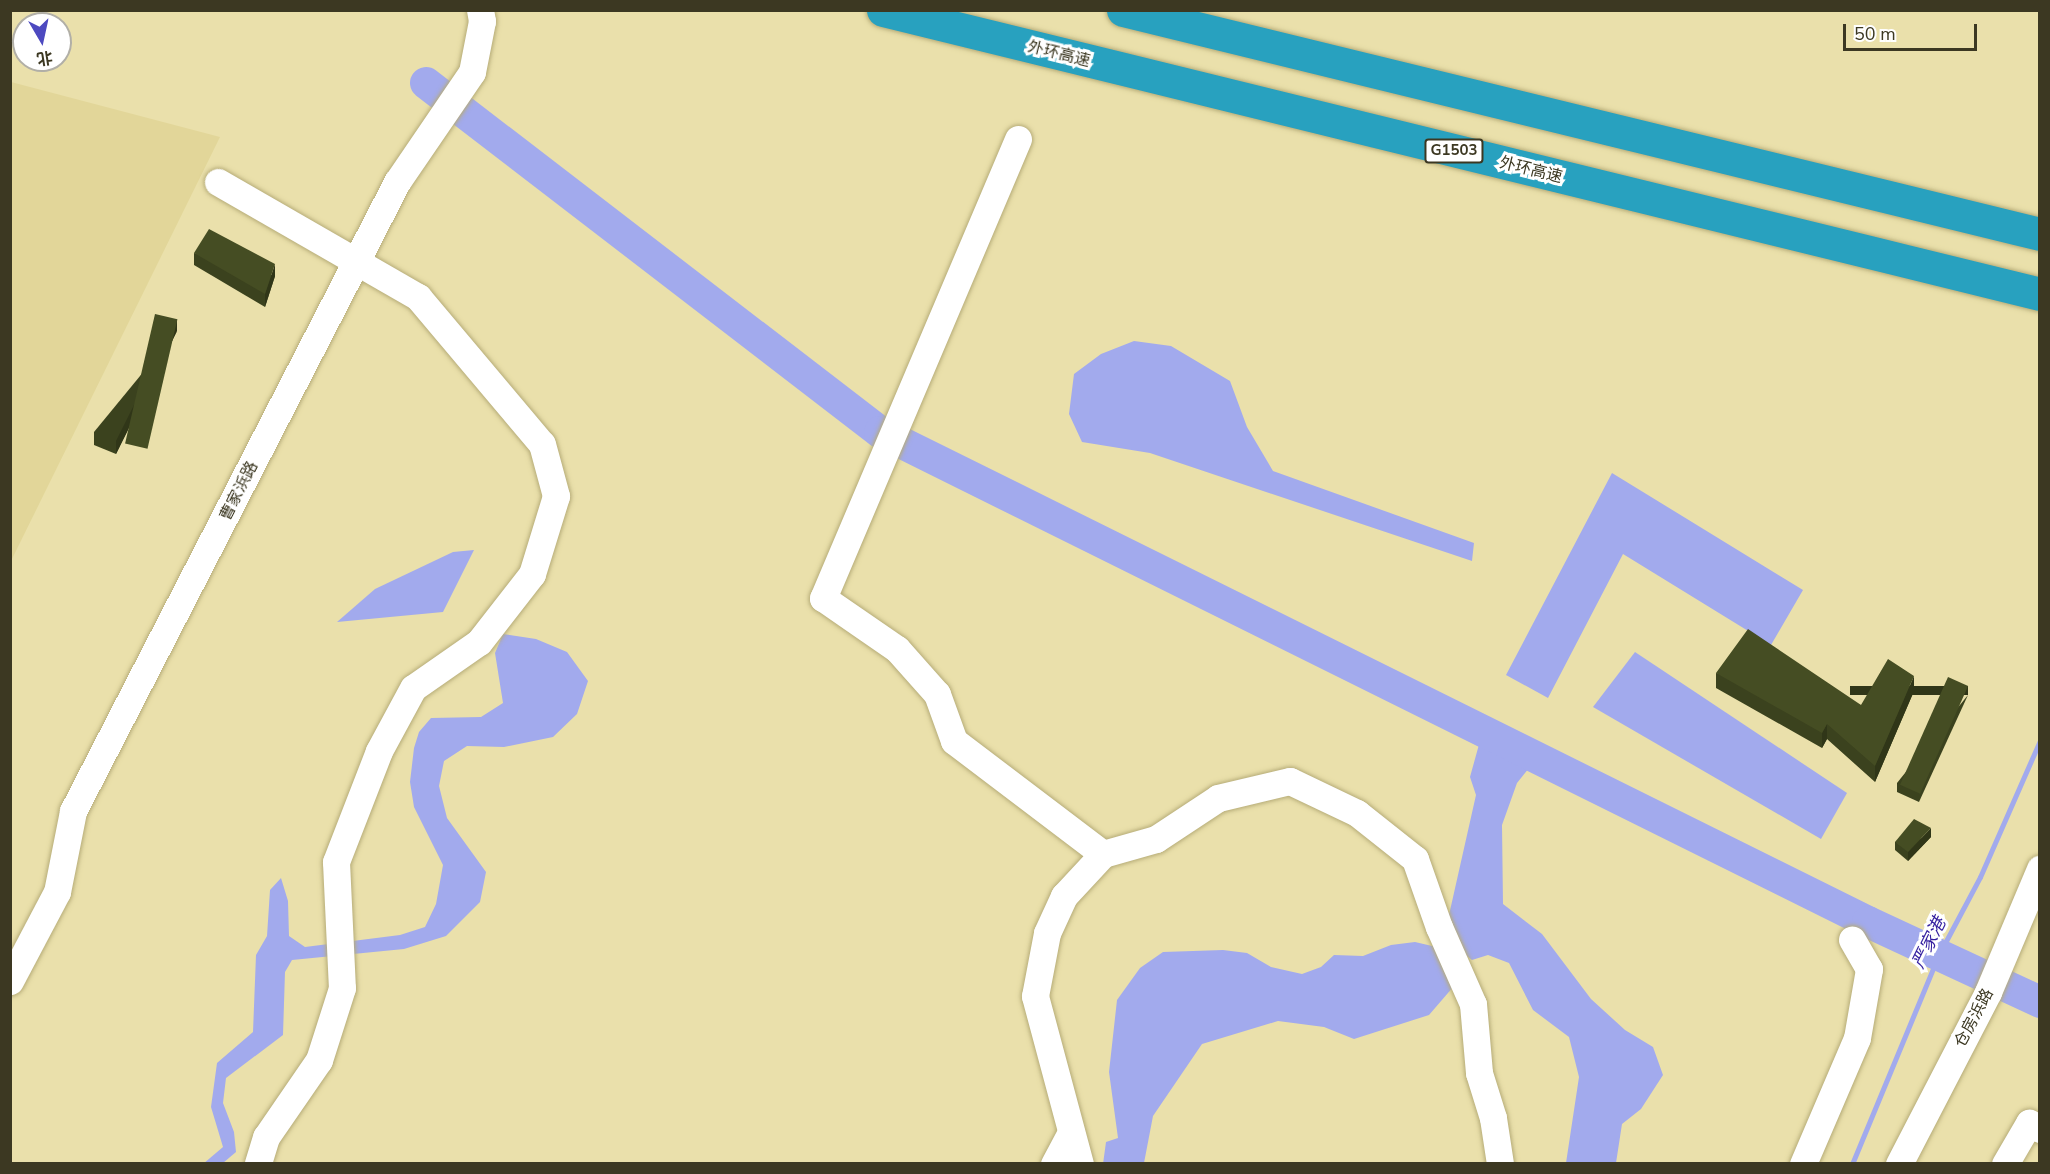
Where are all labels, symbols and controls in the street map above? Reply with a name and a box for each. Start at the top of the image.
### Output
north arrow [12,12,72,72]
scale bar [1846,12,1980,50]
text: 50 m [1854,22,1896,46]
street label: 外环高速 [1026,37,1092,71]
text: 北 [35,46,54,70]
road number: G1503 [1424,139,1484,163]
street label: 外环高速 [1498,153,1564,187]
street label: 曹家浜路 [216,458,262,524]
water label: 严家港 [1907,914,1951,972]
street label: 仓房浜路 [1951,985,1997,1051]

